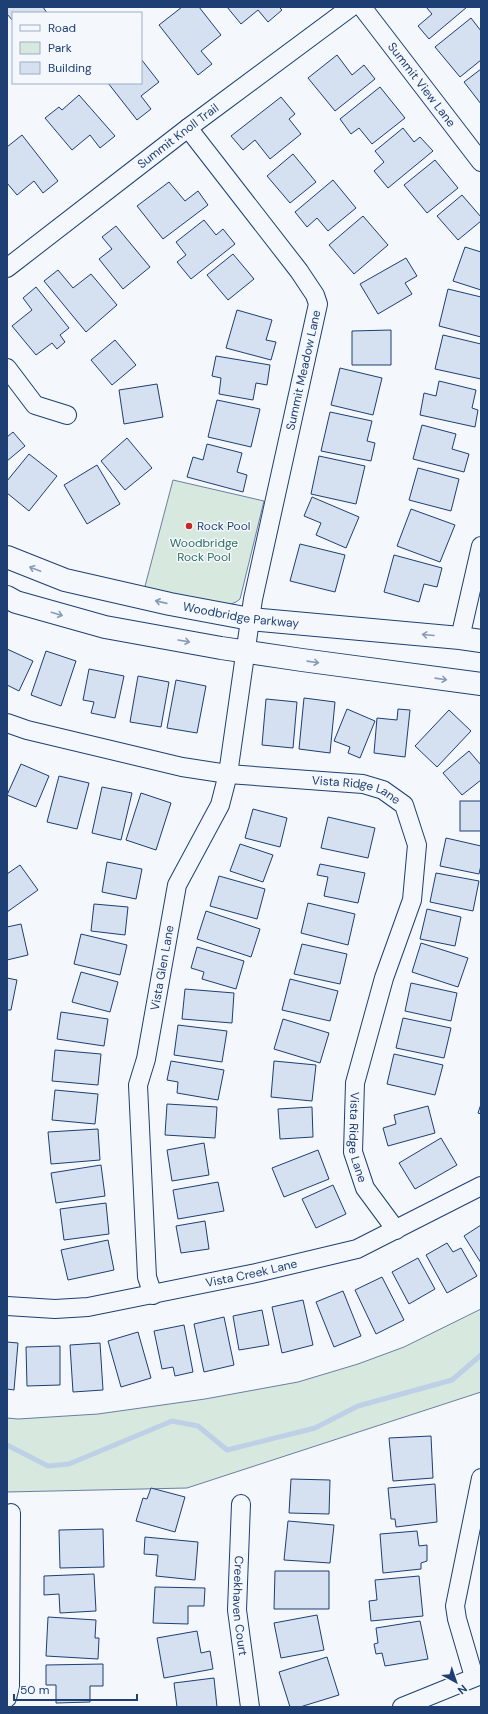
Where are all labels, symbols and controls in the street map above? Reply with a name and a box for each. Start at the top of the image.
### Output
legend [12,12,142,84]
text: Road [48,20,76,36]
street label: Summit View Lane [384,39,459,130]
text: Park [48,40,72,56]
text: Building [48,60,92,76]
street label: Summit Knoll Trail [134,100,222,172]
street label: Summit Meadow Lane [282,308,324,432]
place label: Rock Pool [197,518,251,534]
marker: Rock Pool [184,521,194,531]
park label: Woodbridge Rock Pool [170,535,238,565]
one-way arrow [30,564,42,572]
one-way arrow [154,598,167,606]
street label: Woodbridge Parkway [181,599,300,631]
one-way arrow [50,611,63,618]
one-way arrow [422,631,435,639]
one-way arrow [177,637,190,645]
one-way arrow [306,658,319,666]
one-way arrow [434,675,447,683]
street label: Vista Ridge Lane [311,772,404,808]
street label: Vista Glen Lane [147,924,178,1012]
street label: Vista Ridge Lane [345,1092,371,1185]
street label: Vista Creek Lane [204,1255,299,1291]
street label: Creekhaven Court [229,1555,251,1657]
north arrow [436,1662,476,1702]
scale bar [14,1676,137,1702]
text: 50 m [20,1682,49,1698]
text: N [455,1682,470,1698]

